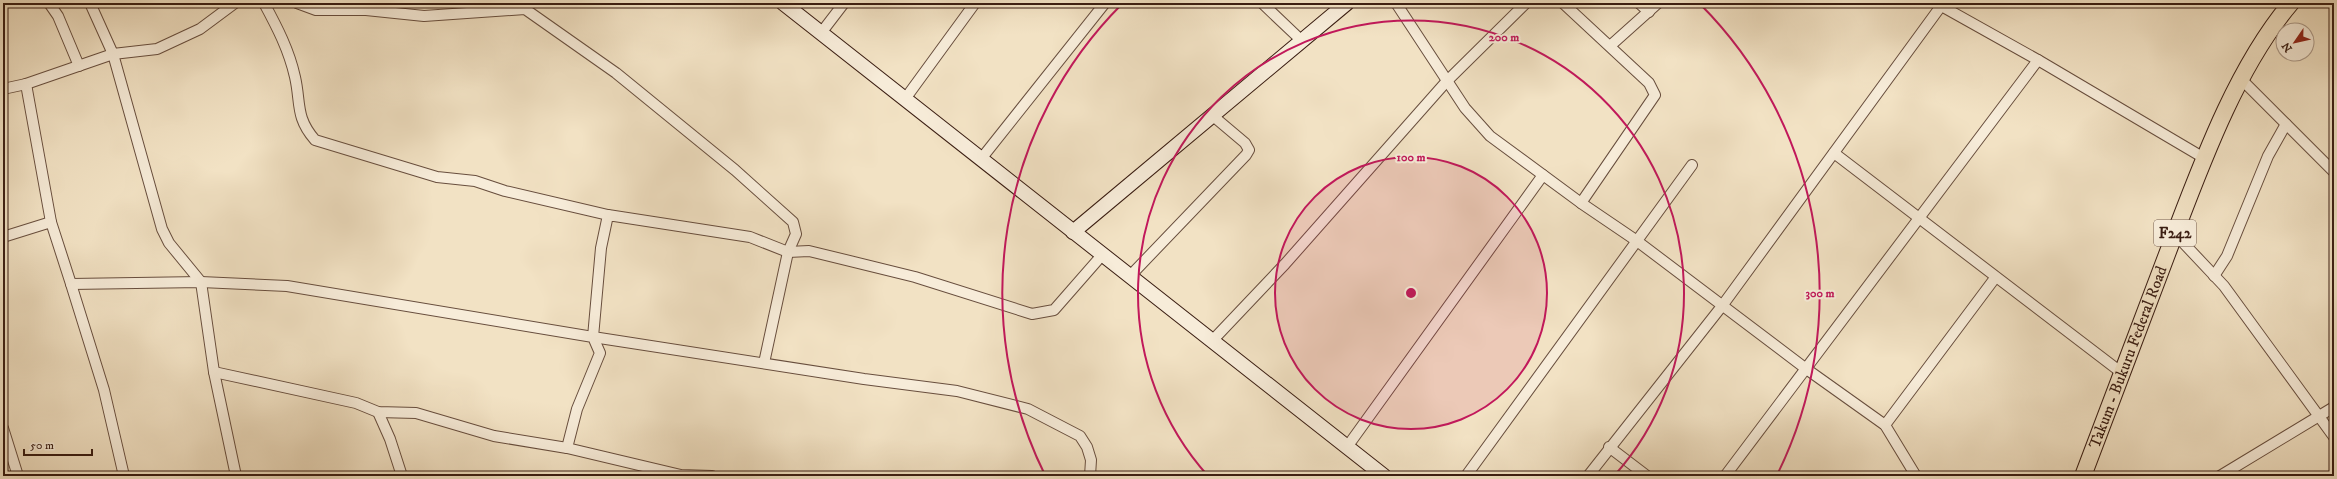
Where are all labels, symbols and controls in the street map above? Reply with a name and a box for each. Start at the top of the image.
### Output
north arrow [2275,22,2315,62]
text: 200 m [1489,30,1519,45]
text: N [2279,39,2296,55]
text: 100 m [1397,150,1425,165]
road number: F242 [2154,220,2196,246]
street label: Takum - Bukuru Federal Road [2084,263,2172,451]
centre of rings [1404,286,1418,300]
text: 300 m [1806,286,1834,301]
scale bar [24,431,92,457]
text: 50 m [30,438,54,453]

